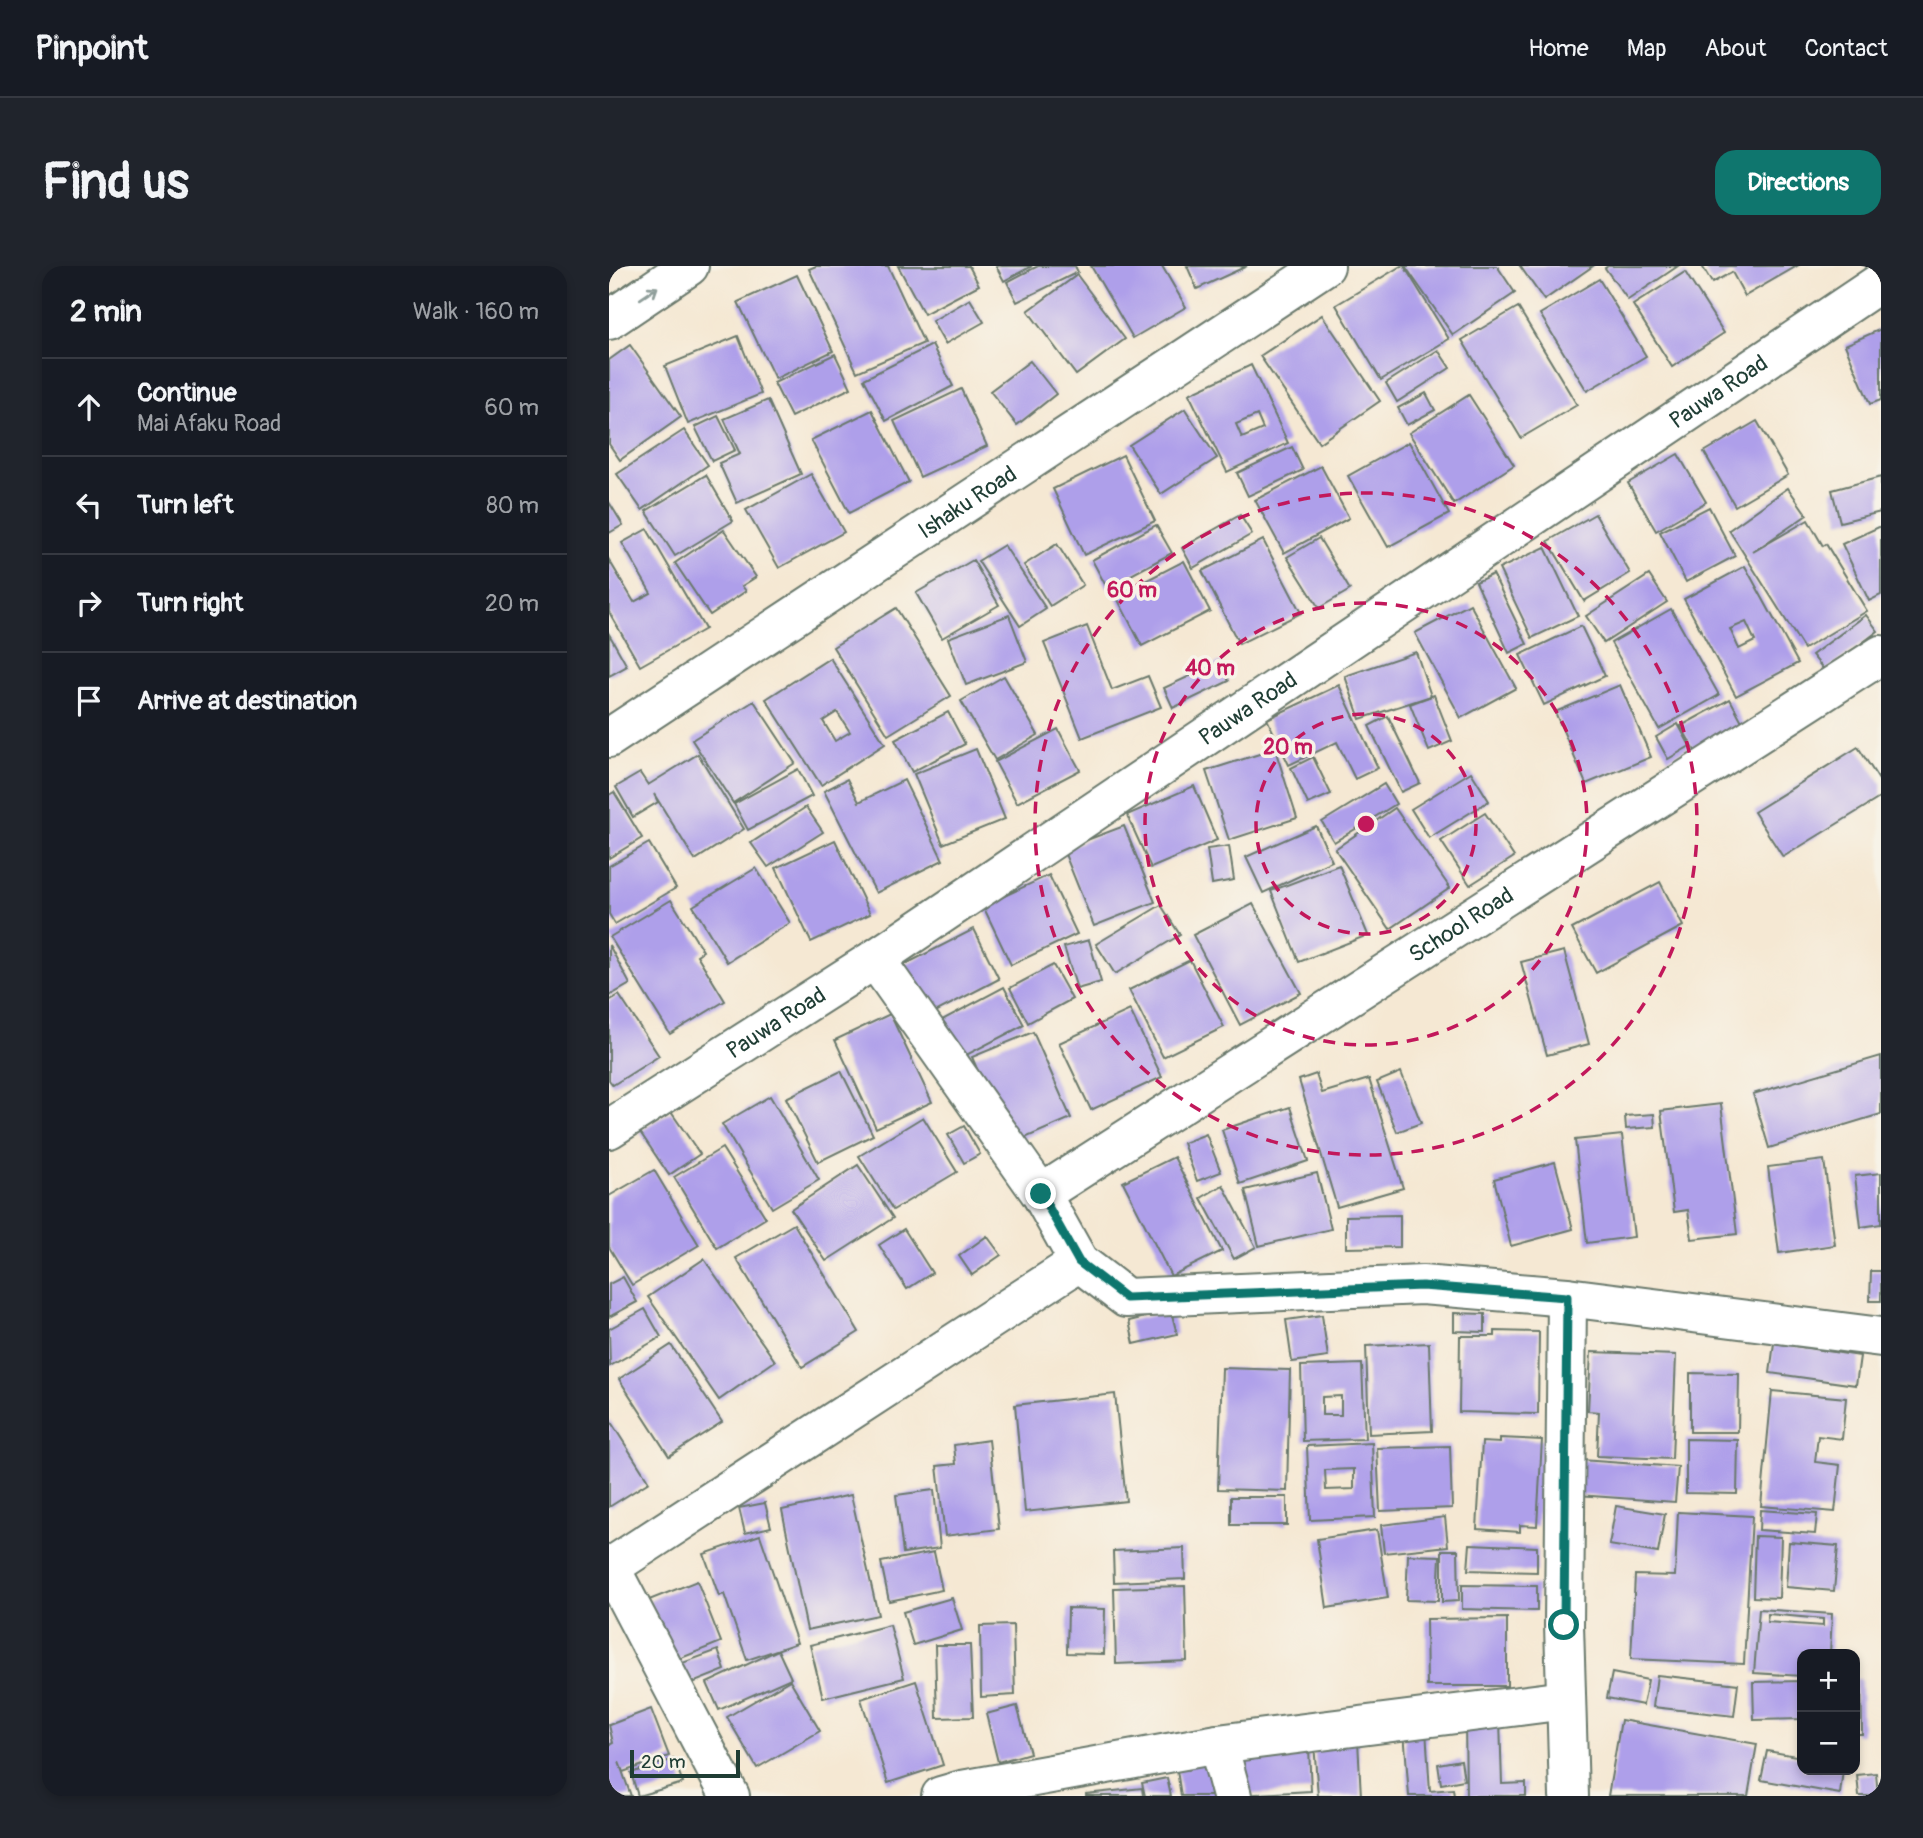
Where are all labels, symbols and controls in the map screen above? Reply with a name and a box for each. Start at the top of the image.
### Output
text: Pinpoint [35,28,148,69]
text: Home [1528,34,1589,63]
text: Map [1627,34,1667,63]
text: About [1705,34,1767,63]
text: Contact [1805,34,1888,63]
button: Directions [1715,150,1881,215]
text: Find us [42,152,189,213]
one-way arrow [639,286,658,300]
text: 2 min [70,293,142,330]
text: Walk · 160 m [413,297,539,326]
street label: Pauwa Road [1664,349,1773,435]
text: Continue [137,377,237,409]
icon: ahead [70,388,108,426]
text: 60 m [484,393,539,422]
text: Mai Afaku Road [137,409,281,438]
street label: Ishaku Road [913,459,1022,545]
icon: left [70,486,108,524]
text: Turn left [137,489,233,521]
text: 80 m [486,491,539,520]
text: 60 m [1107,577,1157,604]
icon: right [70,584,108,622]
text: Turn right [137,587,243,619]
text: 20 m [485,589,539,618]
text: 40 m [1185,655,1235,682]
street label: Pauwa Road [1193,665,1303,752]
icon: arrive [70,682,108,720]
text: Arrive at destination [137,685,357,717]
text: 20 m [1263,734,1313,761]
centre of rings [1354,812,1378,836]
street label: School Road [1403,881,1519,969]
street label: Pauwa Road [721,980,831,1065]
route end [1025,1178,1056,1209]
route start [1548,1609,1579,1640]
map controls [1797,1649,1860,1775]
button: + [1797,1649,1860,1712]
button: − [1797,1712,1860,1775]
scale bar [630,1747,740,1779]
text: 20 m [641,1750,686,1774]

